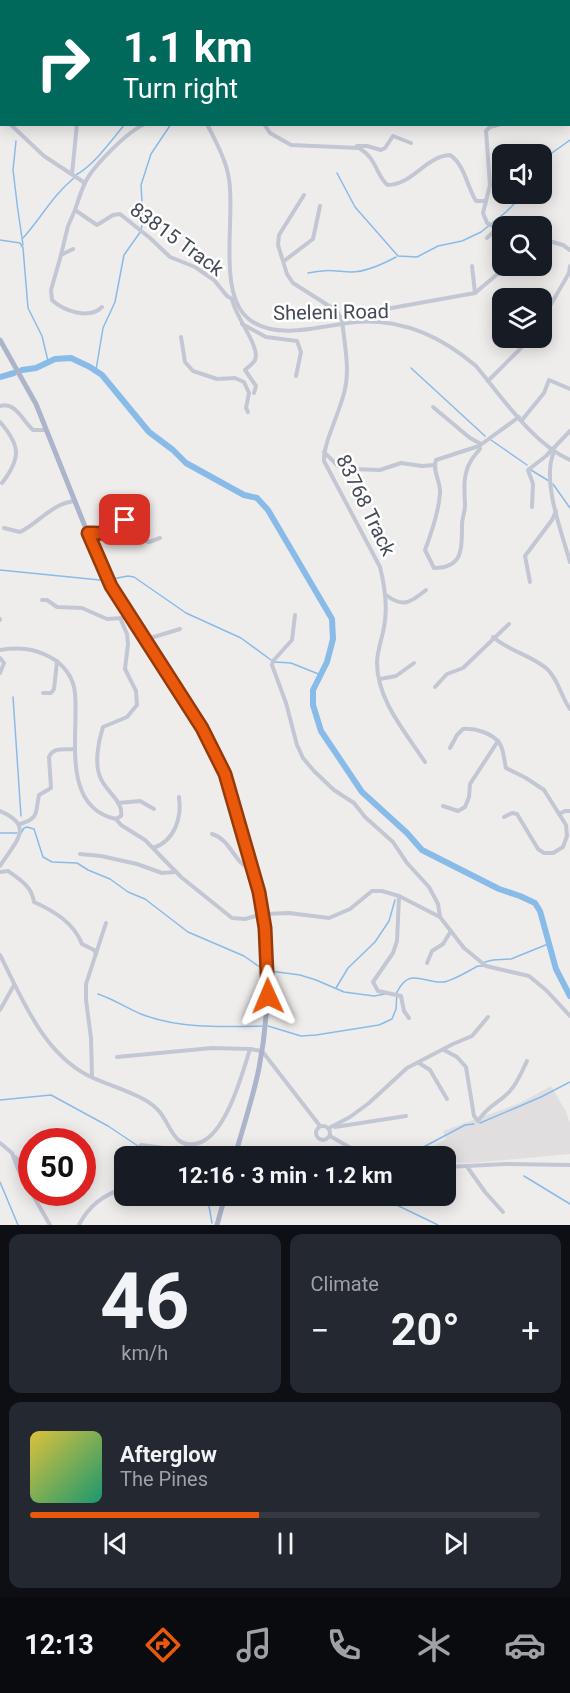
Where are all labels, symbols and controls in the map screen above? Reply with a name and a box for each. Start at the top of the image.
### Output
text: 1.1 km [123,23,253,72]
icon: right [24,24,102,102]
text: Turn right [123,73,238,105]
map controls [492,144,552,348]
button: sound [492,144,552,204]
street label: 83815 Track [126,197,229,281]
button: search [492,216,552,276]
button: layers [492,288,552,348]
street label: Sheleni Road [273,299,389,325]
street label: 83768 Track [331,450,401,560]
pin [99,494,150,545]
icon: arrive [108,503,141,536]
position arrow [236,964,300,1028]
speed limit sign: 50 [18,1128,96,1206]
text: 12:16 · 3 min · 1.2 km [177,1163,393,1188]
text: 46 [100,1256,190,1347]
text: Climate [311,1272,379,1296]
text: 20° [391,1303,460,1356]
text: − [311,1311,329,1350]
text: + [521,1311,540,1350]
text: km/h [121,1341,168,1365]
text: Afterglow [120,1442,217,1467]
text: The Pines [120,1467,208,1491]
icon: previous [99,1527,132,1560]
icon: pause [269,1527,302,1560]
icon: next [439,1527,472,1560]
icon: directions [142,1624,184,1666]
icon: music [233,1624,275,1666]
icon: phone [323,1624,365,1666]
icon: climate [413,1624,455,1666]
icon: car [504,1624,546,1666]
text: 12:13 [24,1629,94,1661]

